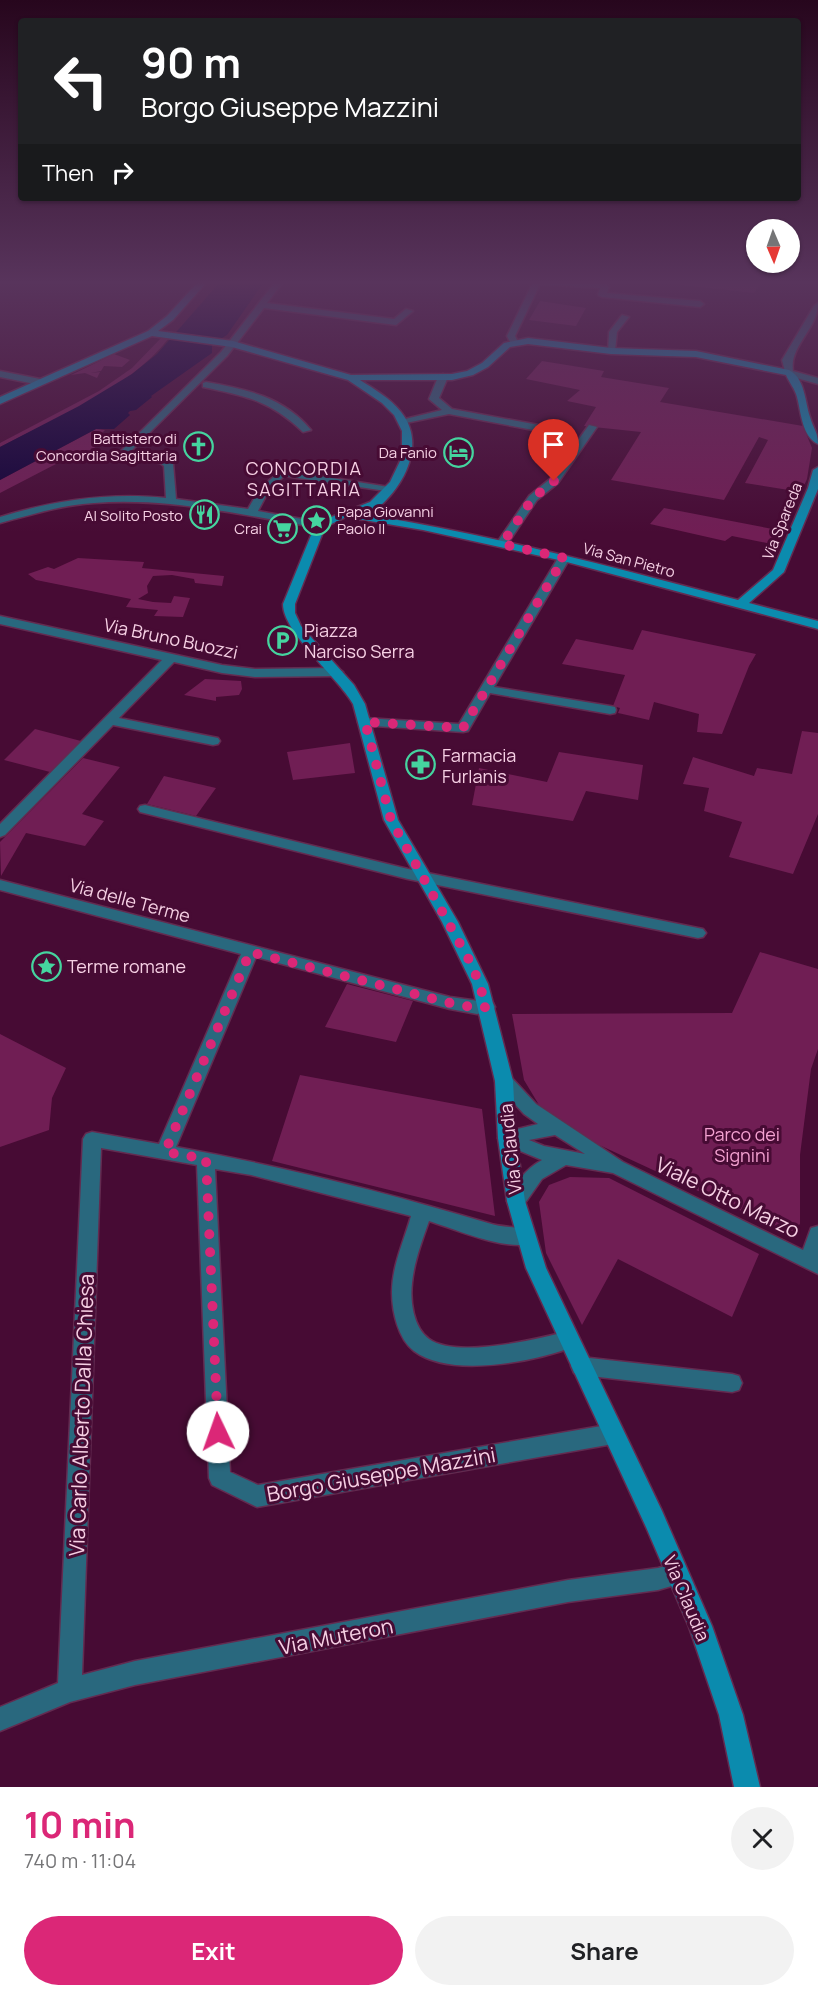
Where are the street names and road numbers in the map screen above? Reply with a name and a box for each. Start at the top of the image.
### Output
street label: Via Spareda [757,479,807,563]
street label: Via San Pietro [581,538,678,582]
street label: Via Bruno Buozzi [102,612,240,664]
street label: Via delle Terme [67,872,193,928]
street label: Via Claudia [493,1103,527,1195]
street label: Viale Otto Marzo [651,1150,805,1244]
street label: Via Carlo Alberto Dalla Chiesa [62,1273,100,1557]
street label: Borgo Giuseppe Mazzini [264,1440,498,1508]
street label: Via Claudia [658,1551,716,1645]
street label: Via Muteron [277,1611,395,1661]

